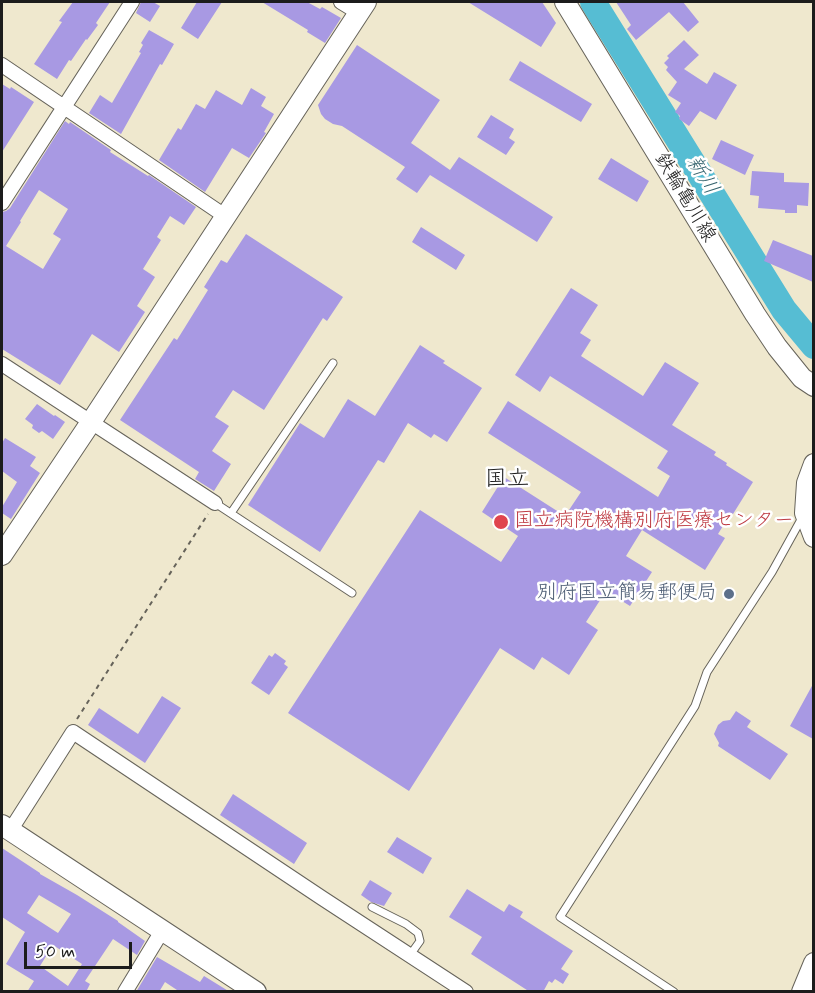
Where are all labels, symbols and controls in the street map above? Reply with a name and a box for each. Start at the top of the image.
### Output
street label: 鉄輪亀川線 [648,149,720,247]
water label: 新川 [679,152,723,200]
district label: 国立 [485,467,529,493]
place label: 国立病院機構別府医療センター [514,510,794,534]
marker: 国立病院機構別府医療センター [492,513,510,531]
place label: 別府国立簡易郵便局 [537,582,717,606]
marker: 別府国立簡易郵便局 [722,587,736,601]
scale bar [27,930,135,968]
text: 50 m [35,940,75,964]

